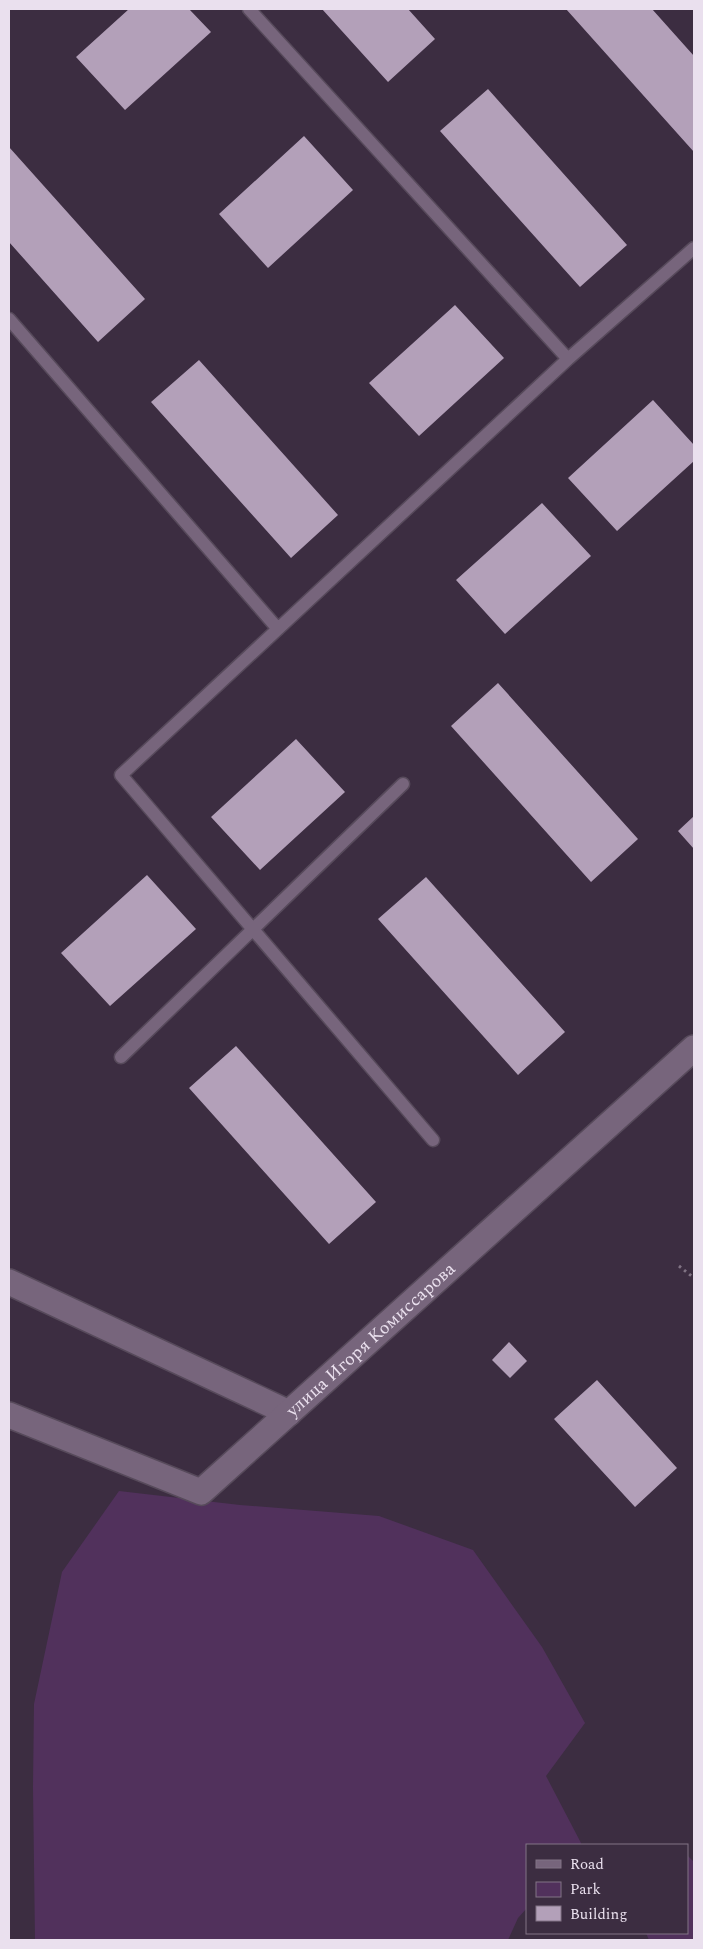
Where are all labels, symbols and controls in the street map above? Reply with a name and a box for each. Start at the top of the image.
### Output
street label: улица Игоря Комиссарова [279,1255,462,1424]
legend [526,1844,688,1934]
text: Road [570,1853,604,1876]
text: Park [570,1878,601,1901]
text: Building [570,1903,627,1926]

